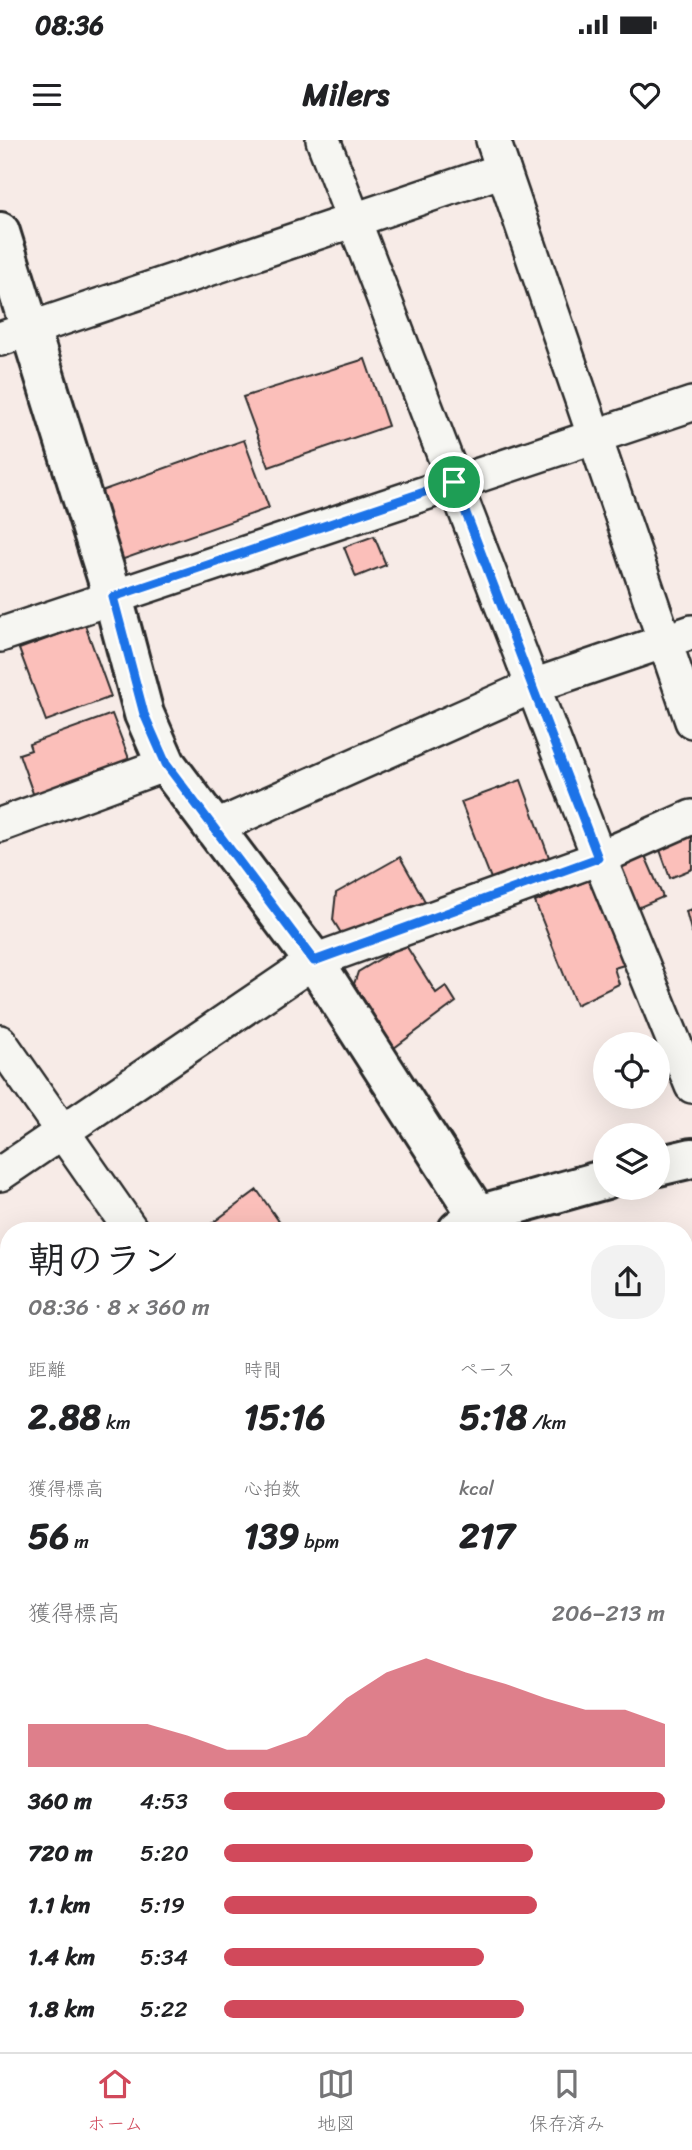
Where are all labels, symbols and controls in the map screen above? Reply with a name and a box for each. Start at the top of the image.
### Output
text: 08:36 [35,2,104,48]
text: Milers [303,66,389,123]
icon: menu [28,76,66,114]
icon: heart [626,76,664,114]
pin [424,452,484,512]
icon: arrive [435,463,473,501]
map controls [593,1032,670,1200]
button: locate [593,1032,670,1109]
button: layers [593,1123,670,1200]
text: 朝のラン [28,1227,180,1294]
button: share [591,1245,665,1319]
text: 08:36 · 8 × 360 m [28,1287,210,1328]
text: 距離 [28,1353,66,1386]
text: 時間 [244,1353,282,1386]
text: ペース [459,1353,515,1386]
text: 2.88 [28,1386,101,1448]
text: 15:16 [244,1386,326,1448]
text: 5:18 [459,1386,527,1448]
text: km [101,1406,131,1439]
text: /km [527,1406,566,1439]
text: 獲得標高 [28,1472,104,1505]
text: 心拍数 [244,1472,301,1505]
text: kcal [459,1472,494,1505]
text: 56 [28,1505,69,1567]
text: 139 [244,1505,299,1567]
text: 217 [459,1505,515,1567]
text: m [69,1525,89,1558]
text: bpm [299,1525,339,1558]
text: 獲得標高 [28,1593,120,1634]
text: 206–213 m [552,1593,665,1634]
text: 360 m [28,1781,92,1822]
text: 4:53 [140,1781,188,1822]
text: 720 m [28,1833,93,1874]
text: 5:20 [140,1833,189,1874]
text: 1.1 km [28,1885,91,1926]
text: 5:19 [140,1885,185,1926]
text: 1.4 km [28,1937,95,1978]
text: 5:34 [140,1937,188,1978]
text: 1.8 km [28,1989,95,2030]
text: 5:22 [140,1989,188,2030]
tab: ホーム [87,2065,143,2140]
tab: 地図 [317,2065,355,2140]
tab: 保存済み [529,2065,605,2140]

